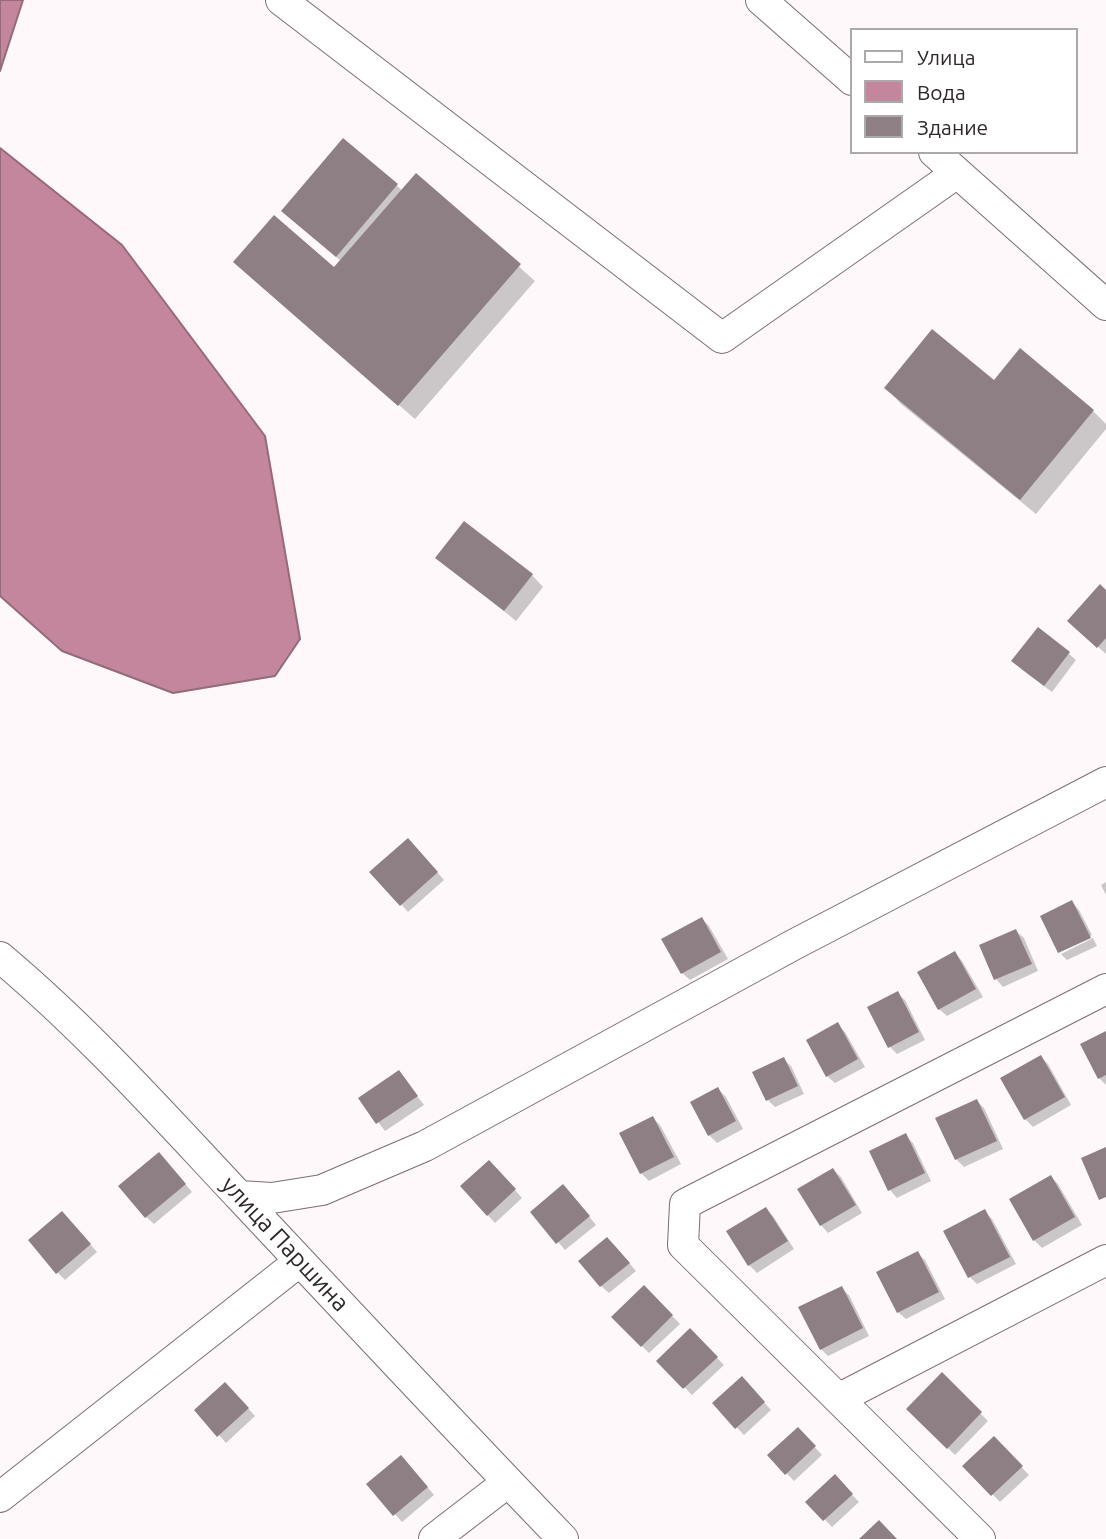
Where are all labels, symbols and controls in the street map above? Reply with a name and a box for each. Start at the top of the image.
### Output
legend [850,28,1078,154]
text: Улица [917,45,975,69]
text: Вода [917,80,966,104]
text: Здание [917,115,988,139]
street label: улица Паршина [215,1170,355,1318]

